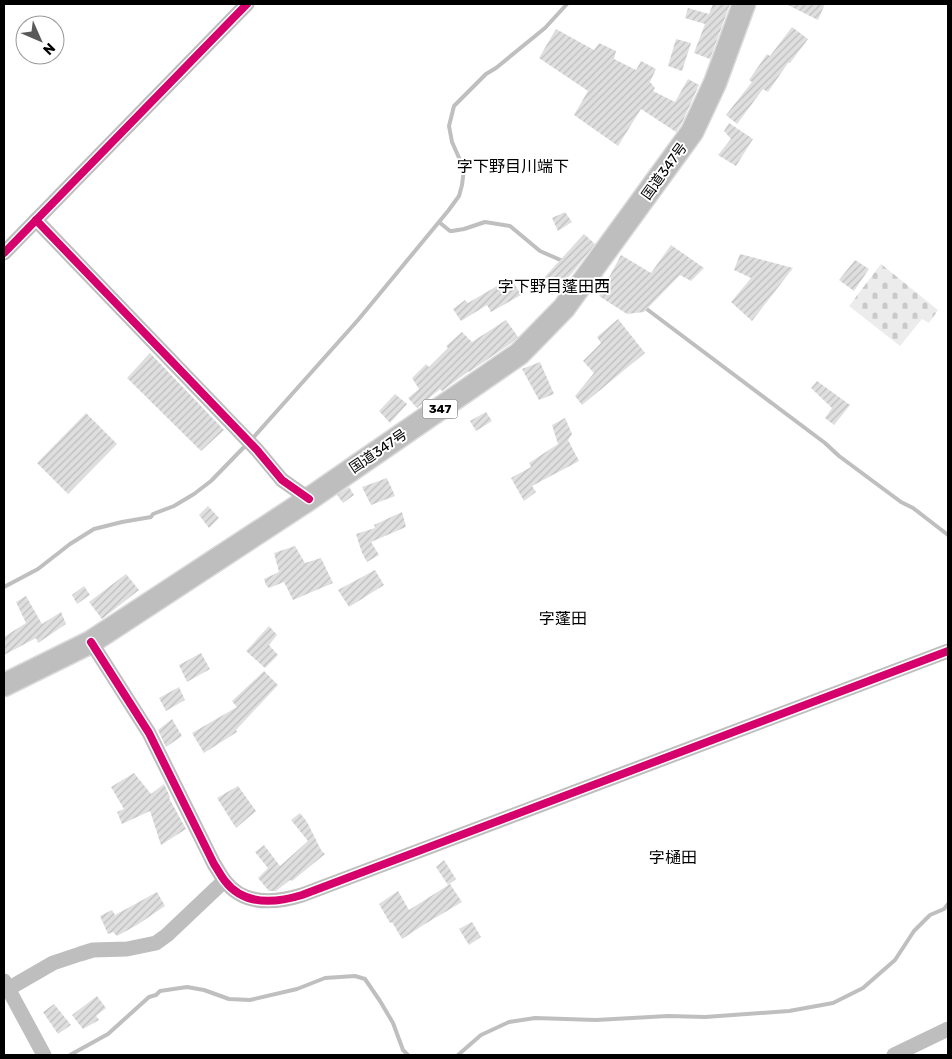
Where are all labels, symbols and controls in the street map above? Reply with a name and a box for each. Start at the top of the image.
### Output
north arrow [15,15,65,65]
text: N [39,39,58,58]
street label: 国道347号 [638,140,691,203]
district label: 字下野目川端下 [457,157,569,176]
district label: 字下野目蓬田西 [498,277,610,296]
road number: 347 [422,399,458,418]
street label: 国道347号 [346,426,410,477]
district label: 字蓬田 [539,609,587,628]
district label: 字樋田 [649,848,697,867]

